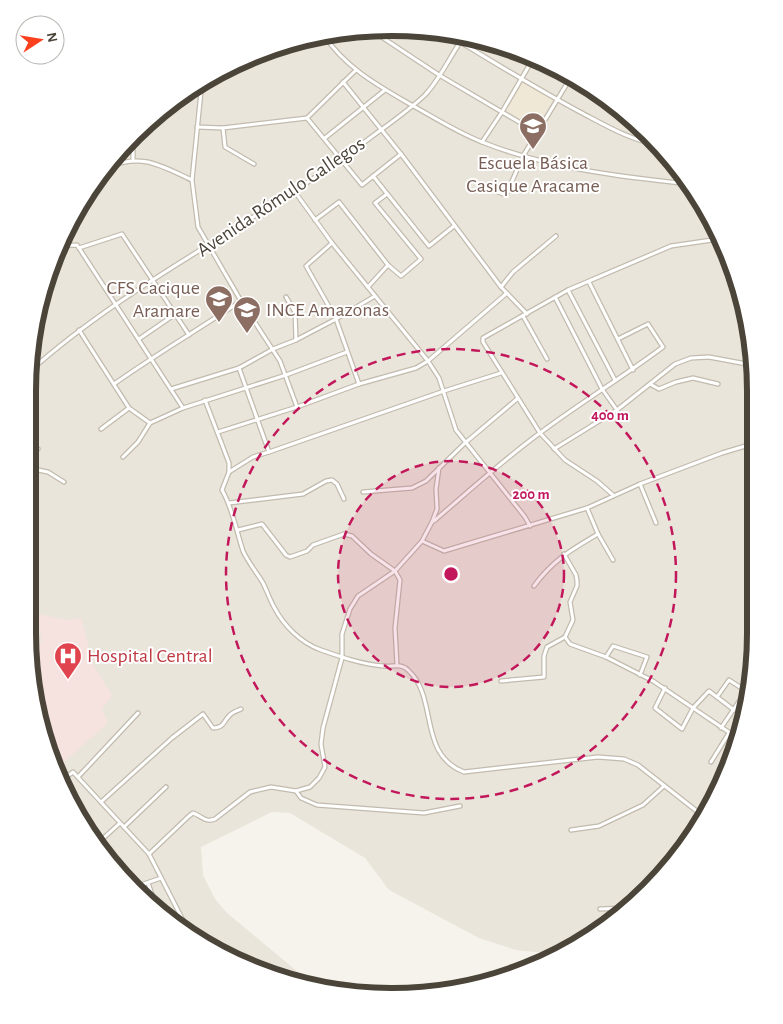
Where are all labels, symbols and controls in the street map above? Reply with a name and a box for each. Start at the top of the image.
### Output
north arrow [15,15,65,65]
text: N [44,31,60,44]
school or university icon: Escuela Básica Casique Aracame [518,111,548,150]
street label: Avenida Rómulo Gallegos [193,133,369,261]
place label: Escuela Básica Casique Aracame [466,153,600,196]
place label: CFS Cacique Aramare [106,278,200,321]
school or university icon: CFS Cacique Aramare [204,284,234,323]
school or university icon: INCE Amazonas [232,295,262,334]
place label: INCE Amazonas [266,300,389,320]
text: 400 m [591,408,629,423]
text: 200 m [512,487,550,502]
centre of rings [442,565,460,583]
hospital icon: Hospital Central [53,641,83,680]
place label: Hospital Central [87,646,213,666]

